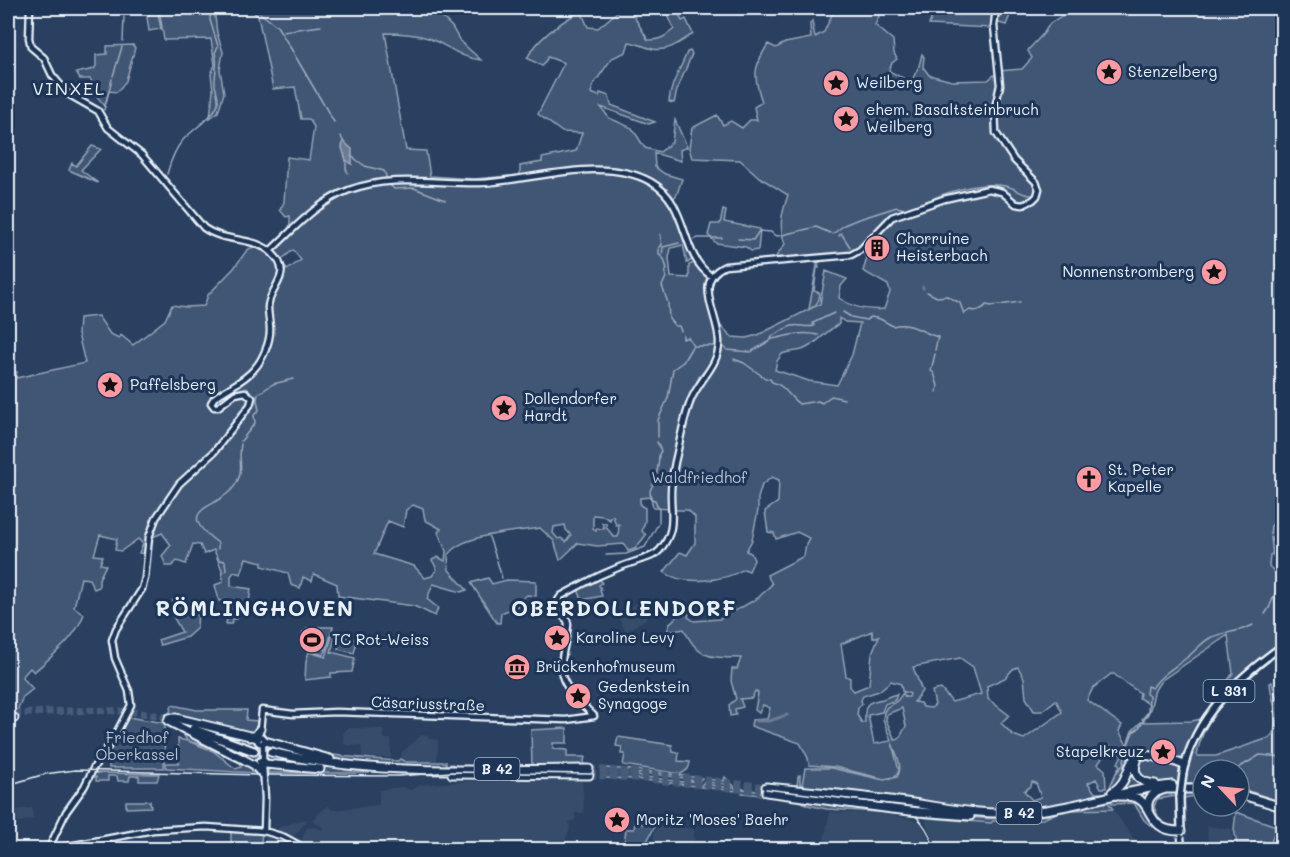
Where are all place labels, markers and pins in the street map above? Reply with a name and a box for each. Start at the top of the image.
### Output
place icon: Stenzelberg [1094,57,1124,87]
place label: Stenzelberg [1128,61,1217,81]
place icon: Weilberg [821,68,851,98]
place label: Weilberg [856,72,922,92]
place label: ehem. Basaltsteinbruch Weilberg [866,99,1039,136]
place icon: ehem. Basaltsteinbruch Weilberg [831,104,861,134]
place label: Chorruine Heisterbach [896,228,987,265]
building icon: Chorruine Heisterbach [862,233,892,263]
place icon: Nonnenstromberg [1199,257,1229,287]
place label: Nonnenstromberg [1062,261,1194,281]
place icon: Paffelsberg [95,370,125,400]
place label: Paffelsberg [130,374,216,394]
place label: Dollendorfer Hardt [524,388,617,425]
place icon: Dollendorfer Hardt [489,393,519,423]
place label: St. Peter Kapelle [1108,459,1174,496]
church icon: St. Peter Kapelle [1074,464,1104,494]
place icon: Karoline Levy [542,623,572,653]
sports icon: TC Rot-Weiss [297,625,327,655]
place label: Karoline Levy [576,627,675,647]
place label: TC Rot-Weiss [332,629,429,649]
museum icon: Brückenhofmuseum [502,652,532,682]
place label: Brückenhofmuseum [536,656,676,676]
place label: Gedenkstein Synagoge [598,676,690,713]
place icon: Gedenkstein Synagoge [563,681,593,711]
place icon: Stapelkreuz [1148,737,1178,767]
place label: Stapelkreuz [1056,741,1144,761]
place icon: Moritz 'Moses' Baehr [602,805,632,835]
place label: Moritz 'Moses' Baehr [636,809,789,829]

